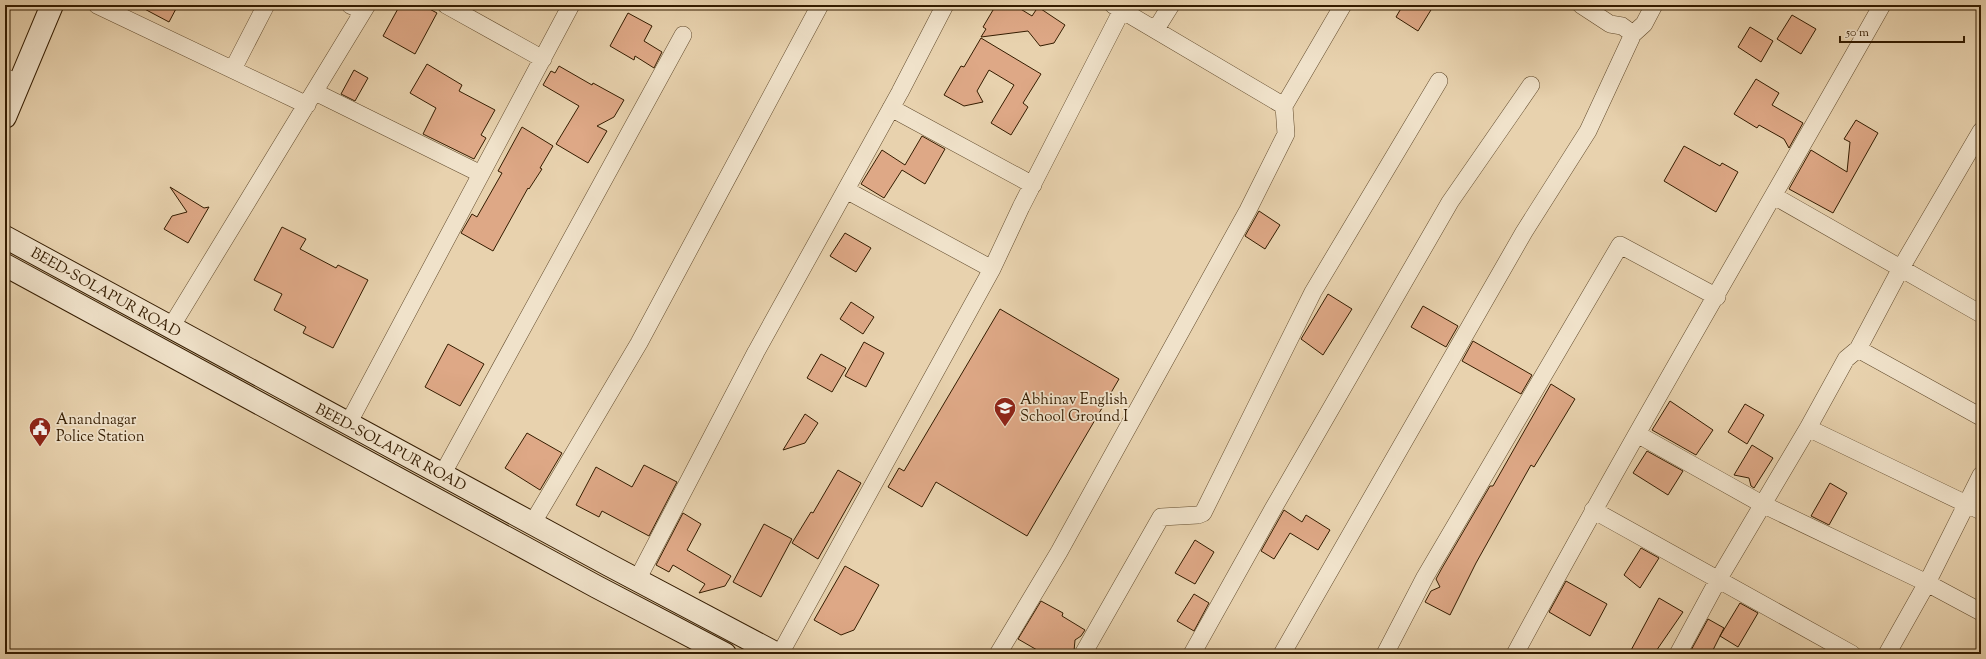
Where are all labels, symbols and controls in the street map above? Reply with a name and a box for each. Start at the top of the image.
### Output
scale bar [1840,18,1964,44]
text: 50 m [1845,24,1869,42]
street label: BEED-SOLAPUR ROAD [26,243,184,343]
place label: Abhinav English School Ground I [1020,390,1128,428]
school or university icon: Abhinav English School Ground I [992,395,1018,428]
street label: BEED-SOLAPUR ROAD [311,399,470,497]
place label: Anandnagar Police Station [56,410,145,448]
public building icon: Anandnagar Police Station [27,415,53,448]

